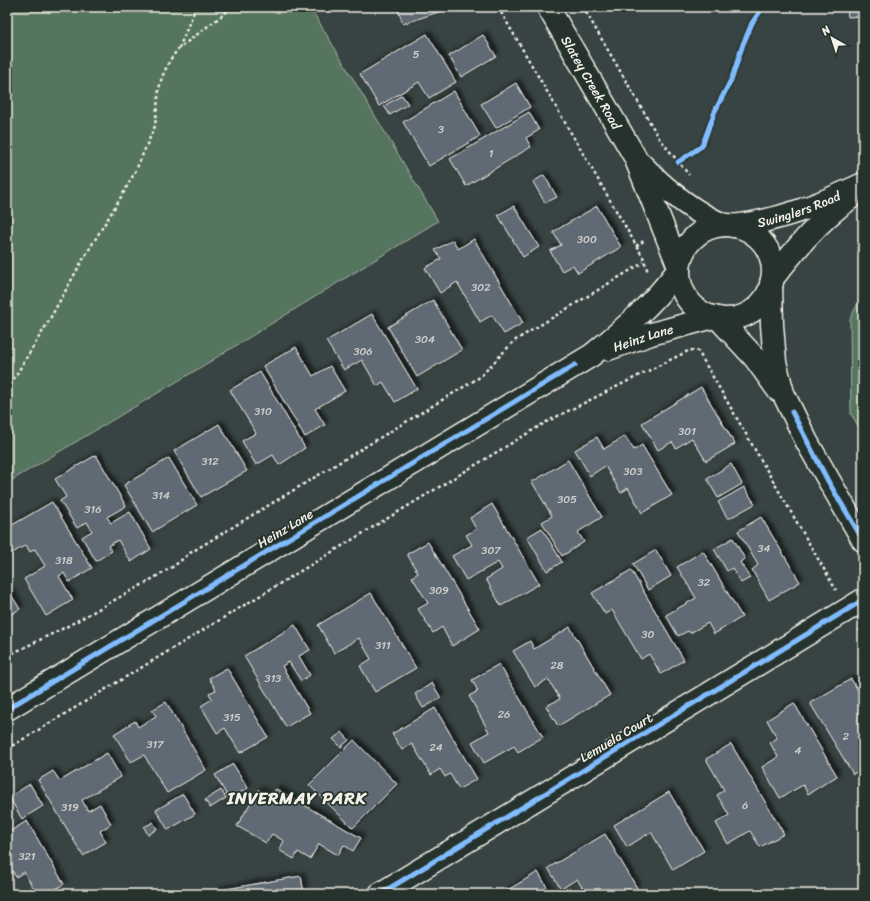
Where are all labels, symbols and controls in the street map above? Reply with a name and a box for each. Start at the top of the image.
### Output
north arrow [812,18,852,58]
text: N [816,21,835,41]
street label: Slatey Creek Road [555,31,628,135]
house number: 5 [413,45,420,64]
house number: 3 [438,120,444,139]
house number: 1 [489,144,494,163]
street label: Swinglers Road [755,184,845,234]
house number: 300 [577,230,597,249]
house number: 302 [471,278,491,297]
street label: Heinz Lane [610,317,676,358]
house number: 304 [415,330,435,349]
house number: 306 [353,342,373,361]
house number: 310 [254,402,272,421]
house number: 301 [678,422,696,441]
house number: 312 [201,452,219,471]
house number: 303 [623,462,643,481]
house number: 314 [152,486,170,505]
house number: 305 [557,490,577,509]
house number: 316 [84,500,102,519]
street label: Heinz Lane [253,502,318,554]
house number: 34 [758,539,771,558]
house number: 307 [481,541,501,560]
house number: 318 [55,551,73,570]
house number: 32 [698,573,711,592]
house number: 309 [429,581,449,600]
house number: 30 [642,625,655,644]
house number: 311 [375,636,391,655]
house number: 28 [551,656,564,675]
house number: 313 [265,669,281,688]
house number: 26 [498,705,510,724]
street label: Lemuela Court [575,706,658,768]
house number: 315 [223,708,241,727]
house number: 2 [843,727,850,746]
house number: 317 [146,735,164,754]
house number: 24 [429,738,443,757]
house number: 4 [795,741,802,760]
district label: INVERMAY PARK [226,783,367,813]
house number: 6 [742,796,748,815]
house number: 319 [61,798,79,817]
house number: 321 [18,847,36,866]

